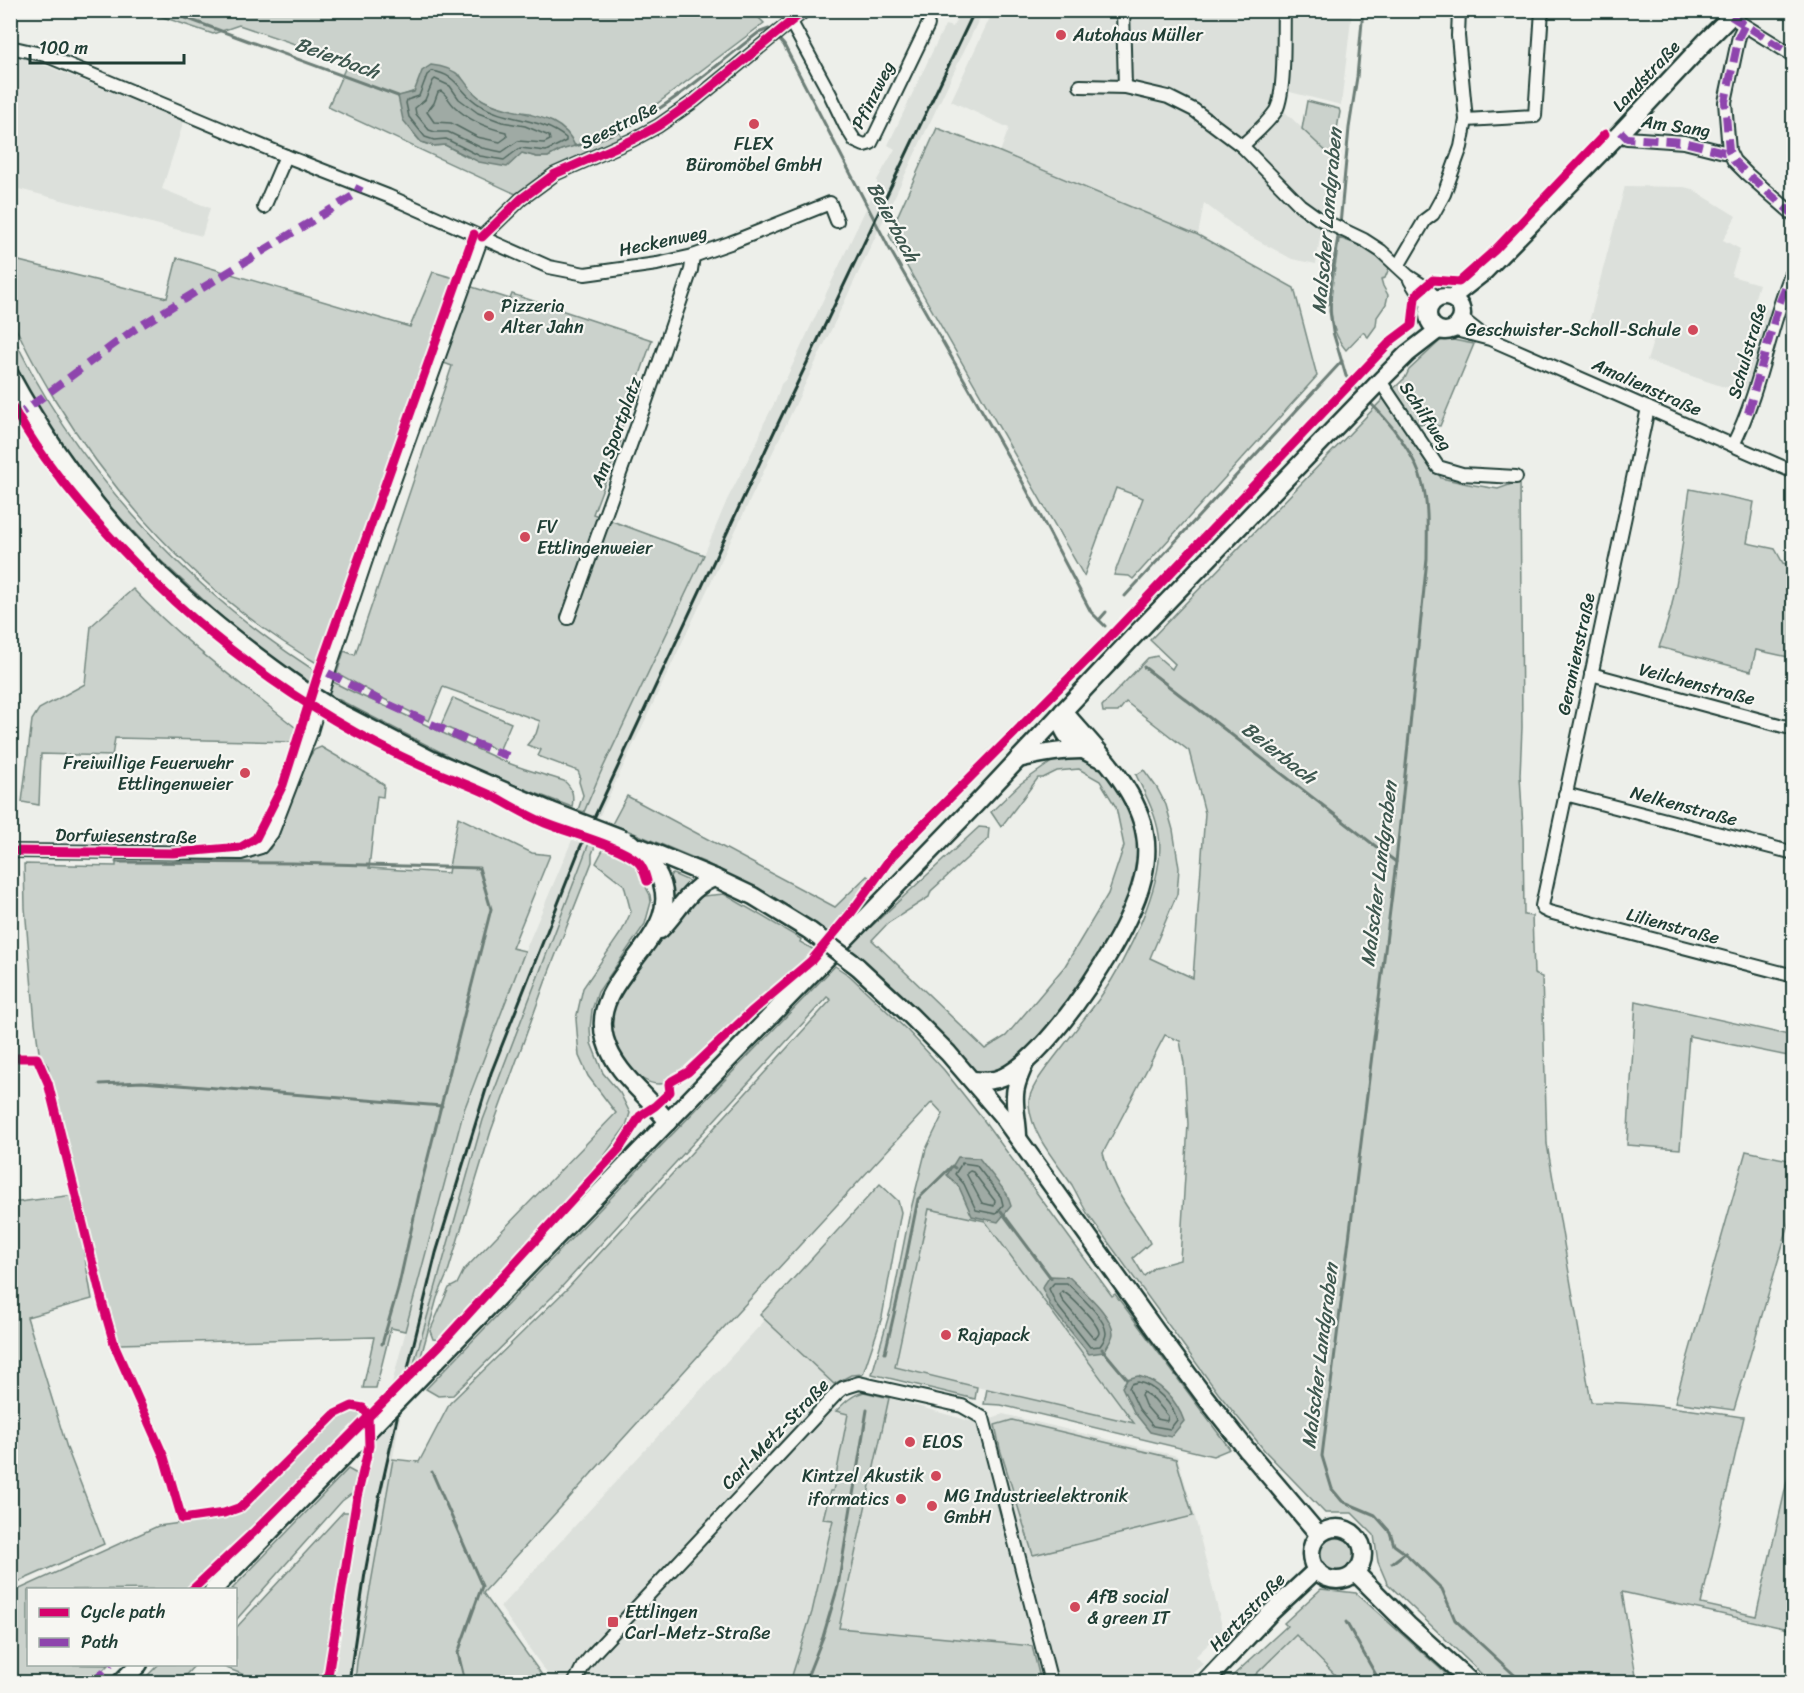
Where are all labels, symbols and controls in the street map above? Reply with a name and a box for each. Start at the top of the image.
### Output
place label: Autohaus Müller [1072,19,1204,51]
scale bar [30,27,184,65]
water label: Beierbach [290,27,385,90]
marker: Autohaus Müller [1054,28,1068,42]
text: 100 m [39,32,88,64]
street label: Landstraße [1604,32,1688,120]
street label: Pfinzweg [842,55,904,135]
street label: Seestraße [574,92,664,158]
street label: Am Sang [1638,105,1713,147]
marker: FLEX Büromöbel GmbH [747,117,761,131]
water label: Malscher Landgraben [1301,124,1353,315]
place label: FLEX Büromöbel GmbH [686,128,823,181]
water label: Beierbach [857,175,930,270]
street label: Heckenweg [616,216,710,266]
place label: Pizzeria Alter Jahn [500,290,584,343]
street label: Schulstraße [1718,299,1776,403]
marker: Pizzeria Alter Jahn [482,309,496,323]
place label: Geschwister-Scholl-Schule [1465,314,1681,346]
marker: Geschwister-Scholl-Schule [1686,323,1700,337]
street label: Amalienstraße [1586,348,1707,426]
street label: Am Sportplatz [581,372,651,493]
street label: Schilfweg [1391,374,1461,458]
place label: FV Ettlingenweier [537,511,654,564]
marker: FV Ettlingenweier [518,530,532,544]
street label: Geranienstraße [1547,590,1605,718]
street label: Veilchenstraße [1635,653,1759,715]
water label: Beierbach [1234,712,1325,795]
place label: Freiwillige Feuerwehr Ettlingenweier [63,747,235,800]
marker: Freiwillige Feuerwehr Ettlingenweier [238,766,252,780]
street label: Nelkenstraße [1627,776,1741,836]
water label: Malscher Landgraben [1350,777,1408,969]
street label: Dorfwiesenstraße [55,819,197,853]
street label: Lilienstraße [1623,898,1723,954]
water label: Malscher Landgraben [1291,1259,1349,1451]
place label: Rajapack [958,1319,1030,1351]
marker: Rajapack [939,1328,953,1342]
street label: Carl-Metz-Straße [713,1371,837,1497]
place label: ELOS [922,1426,963,1458]
marker: ELOS [903,1435,917,1449]
place label: Kintzel Akustik [802,1460,924,1492]
marker: Kintzel Akustik [929,1469,943,1483]
place label: MG Industrieelektronik GmbH [944,1480,1129,1533]
place label: iformatics [807,1483,890,1515]
marker: iformatics [894,1492,908,1506]
marker: MG Industrieelektronik GmbH [925,1499,939,1513]
street label: Hertzstraße [1201,1565,1293,1659]
place label: AfB social & green IT [1086,1581,1171,1634]
legend [27,1588,237,1666]
text: Cycle path [81,1596,165,1628]
place label: Ettlingen Carl-Metz-Straße [625,1596,771,1649]
marker: AfB social & green IT [1068,1600,1082,1614]
marker: Ettlingen Carl-Metz-Straße [606,1615,620,1629]
text: Path [81,1626,118,1658]

